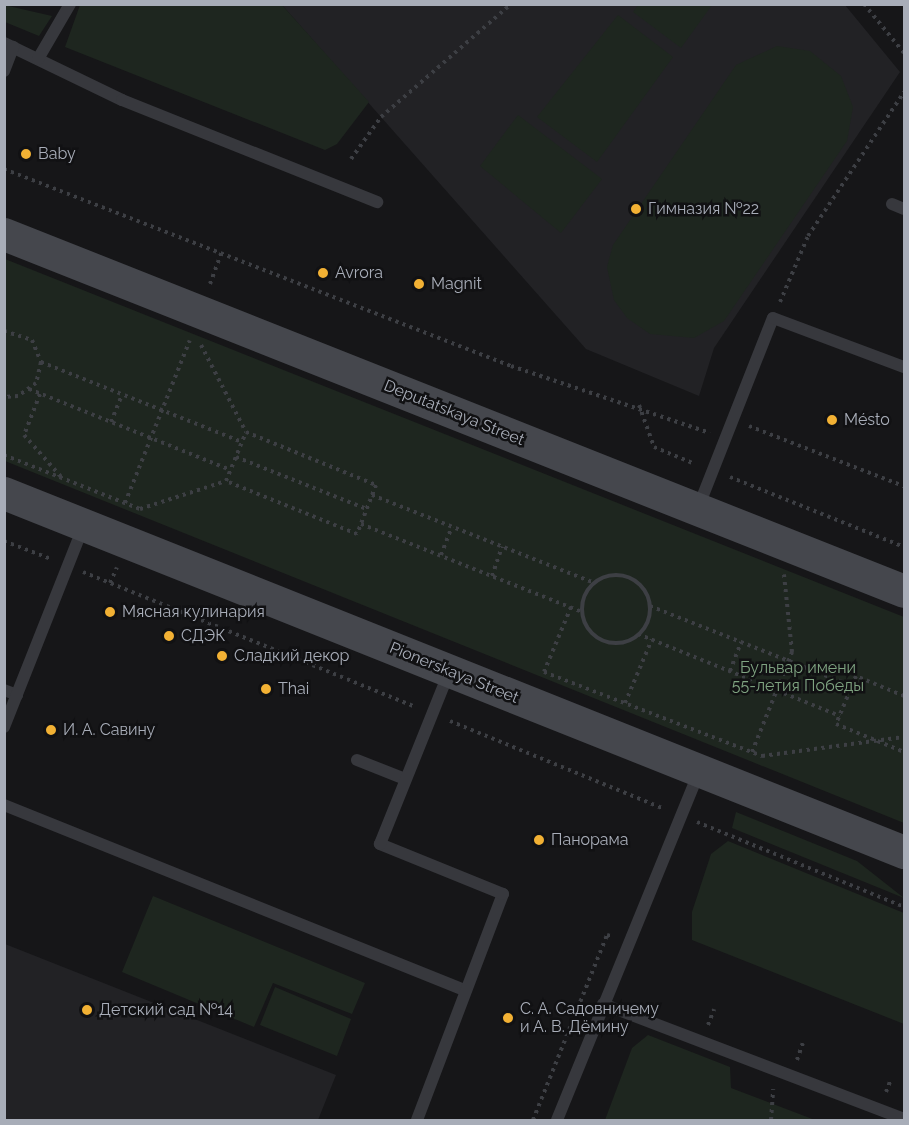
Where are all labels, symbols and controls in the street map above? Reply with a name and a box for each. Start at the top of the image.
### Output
place label: Baby [38,144,76,164]
marker: Baby [19,147,33,161]
place label: Гимназия №22 [648,199,759,219]
marker: Гимназия №22 [629,202,643,216]
place label: Avrora [335,263,383,283]
marker: Avrora [316,266,330,280]
place label: Magnit [431,274,482,294]
marker: Magnit [412,277,426,291]
street label: Deputatskaya Street [381,376,527,450]
place label: Mésto [844,410,890,430]
marker: Mésto [825,413,839,427]
place label: Мясная кулинария [122,602,265,622]
marker: Мясная кулинария [103,605,117,619]
place label: СДЭК [181,626,225,646]
marker: СДЭК [162,629,176,643]
street label: Pionerskaya Street [387,638,521,708]
place label: Сладкий декор [234,646,349,666]
marker: Сладкий декор [215,649,229,663]
park label: Бульвар имени 55-летия Победы [732,658,864,696]
place label: Thai [278,679,309,699]
marker: Thai [259,682,273,696]
place label: И. А. Савину [63,720,156,740]
marker: И. А. Савину [44,723,58,737]
place label: Панорама [551,830,629,850]
marker: Панорама [532,833,546,847]
place label: С. А. Садовничему и А. В. Дёмину [520,999,659,1037]
place label: Детский сад №14 [99,1000,233,1020]
marker: Детский сад №14 [80,1003,94,1017]
marker: С. А. Садовничему и А. В. Дёмину [501,1011,515,1025]

